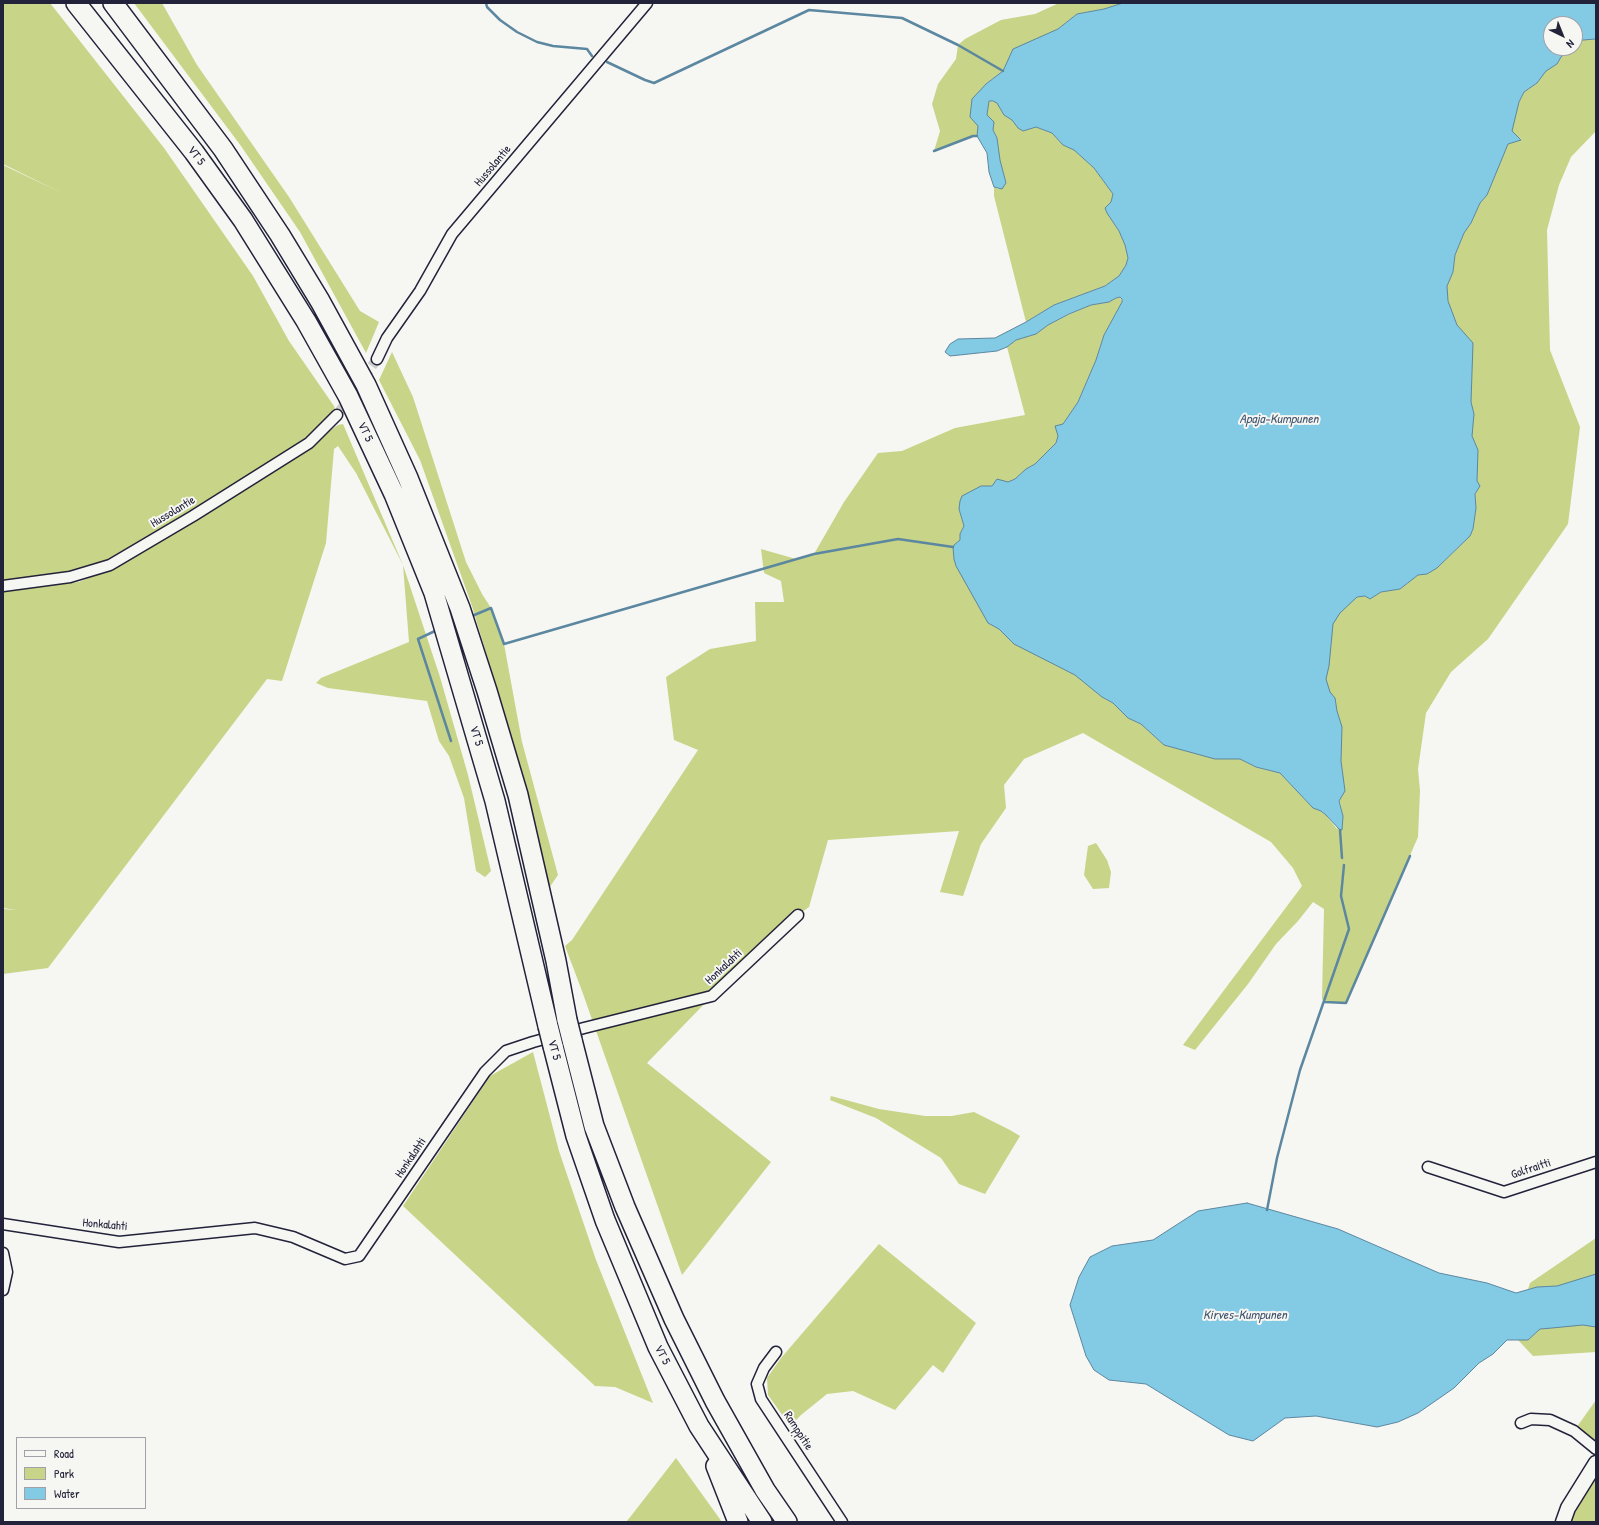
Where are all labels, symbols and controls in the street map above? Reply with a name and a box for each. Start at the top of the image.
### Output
north arrow [1543,16,1583,56]
text: N [1564,37,1577,51]
street label: Hussolantie [472,142,514,190]
street label: VT 5 [184,144,208,168]
water label: Apaja-Kumpunen [1240,412,1318,428]
street label: VT 5 [354,420,376,444]
street label: Hussolantie [148,493,198,531]
street label: VT 5 [466,724,486,748]
street label: Honkalahti [703,946,745,988]
street label: VT 5 [544,1038,564,1062]
street label: Honkalahti [392,1135,430,1181]
street label: Golfraitti [1509,1156,1553,1182]
street label: Honkalahti [82,1216,128,1234]
water label: Kirves-Kumpunen [1203,1308,1287,1324]
street label: VT 5 [651,1343,673,1367]
street label: Ramppitie [780,1409,816,1453]
legend [16,1437,146,1509]
text: Road [54,1445,74,1462]
text: Park [54,1465,74,1482]
text: Water [54,1485,80,1502]

